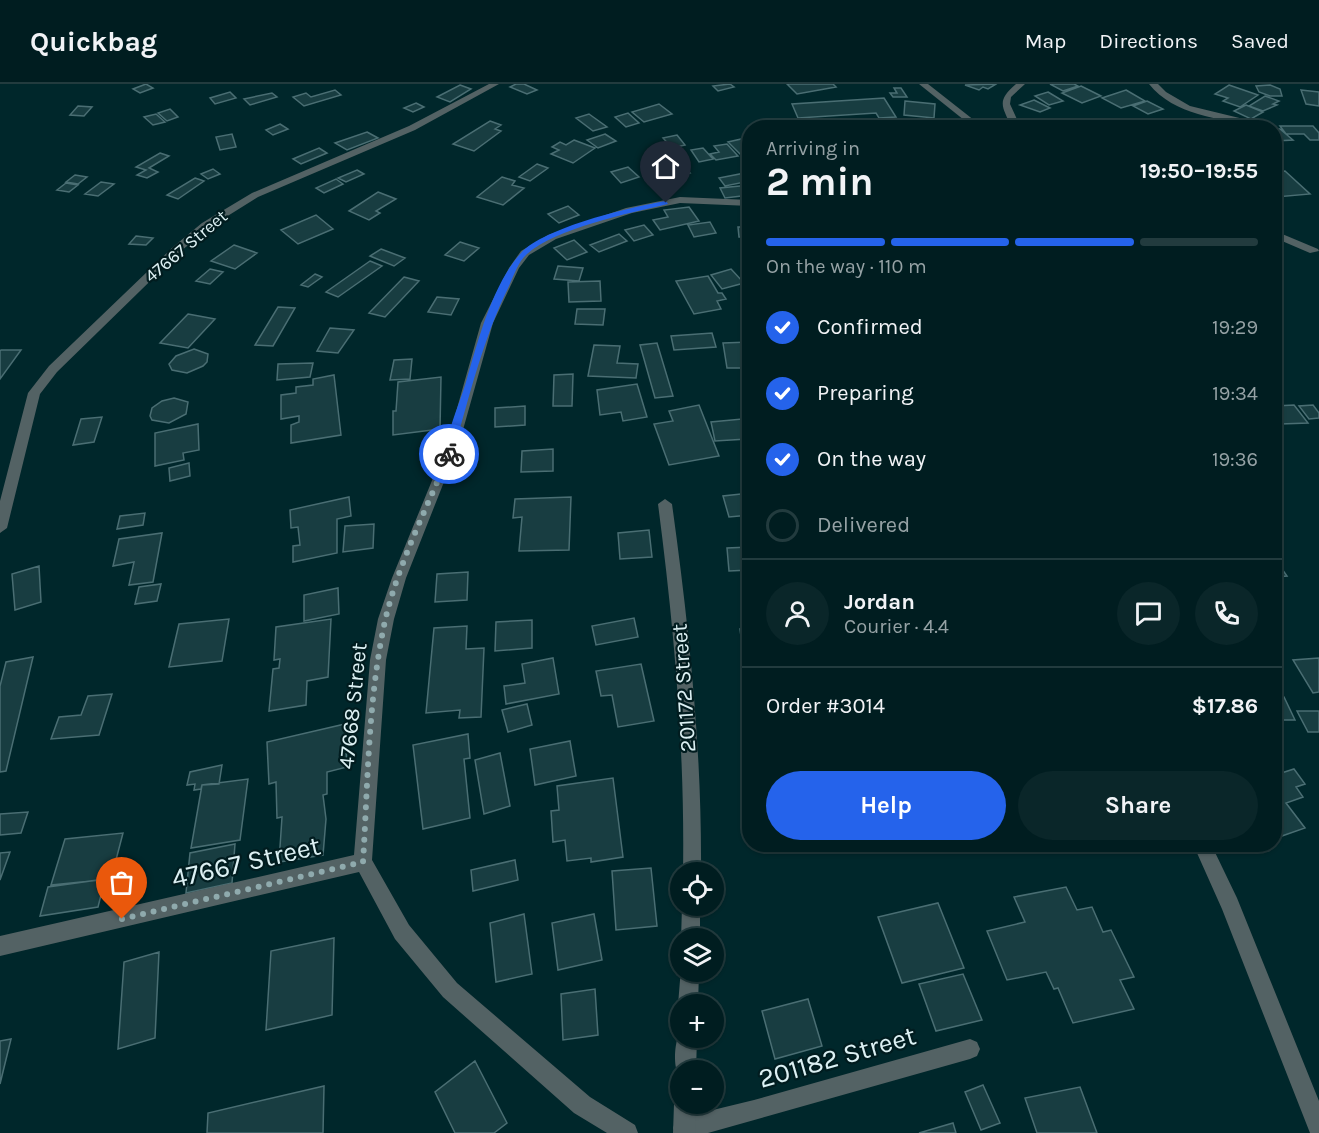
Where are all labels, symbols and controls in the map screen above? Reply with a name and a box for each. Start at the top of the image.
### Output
text: Quickbag [30,25,157,58]
text: Map [1025,29,1066,53]
text: Directions [1099,29,1198,53]
text: Saved [1231,29,1289,53]
text: Arriving in [766,137,860,160]
pin [640,141,691,203]
icon: home [649,150,682,183]
text: 19:50–19:55 [1140,158,1258,184]
text: 2 min [766,159,874,205]
street label: 47667 Street [140,205,232,287]
text: On the way · 110 m [766,255,927,278]
icon: check [766,311,799,344]
text: Confirmed [817,314,923,340]
text: 19:29 [1212,316,1258,339]
icon: check [766,377,799,410]
text: Preparing [817,380,914,406]
text: 19:34 [1212,382,1258,405]
courier [419,424,479,484]
icon: bike [433,438,466,471]
icon: check [766,443,799,476]
text: On the way [817,446,926,472]
text: 19:36 [1212,448,1258,471]
text: Delivered [817,512,910,538]
button: person [766,582,829,645]
button: chat [1117,582,1180,645]
button: phone [1195,582,1258,645]
text: Jordan [844,589,915,615]
text: Courier · 4.4 [844,615,949,638]
street label: 201172 Street [667,623,701,753]
street label: 47668 Street [333,642,373,770]
text: Order #3014 [766,693,885,719]
text: $17.86 [1192,693,1258,719]
button: Help [766,771,1006,840]
button: Share [1018,771,1258,840]
street label: 47667 Street [168,829,324,895]
pin [96,857,147,919]
map controls [670,862,724,1114]
button: locate [670,862,724,916]
icon: bag [105,866,138,899]
button: layers [670,928,724,982]
button: + [670,994,724,1048]
street label: 201182 Street [755,1019,919,1095]
button: − [670,1060,724,1114]

